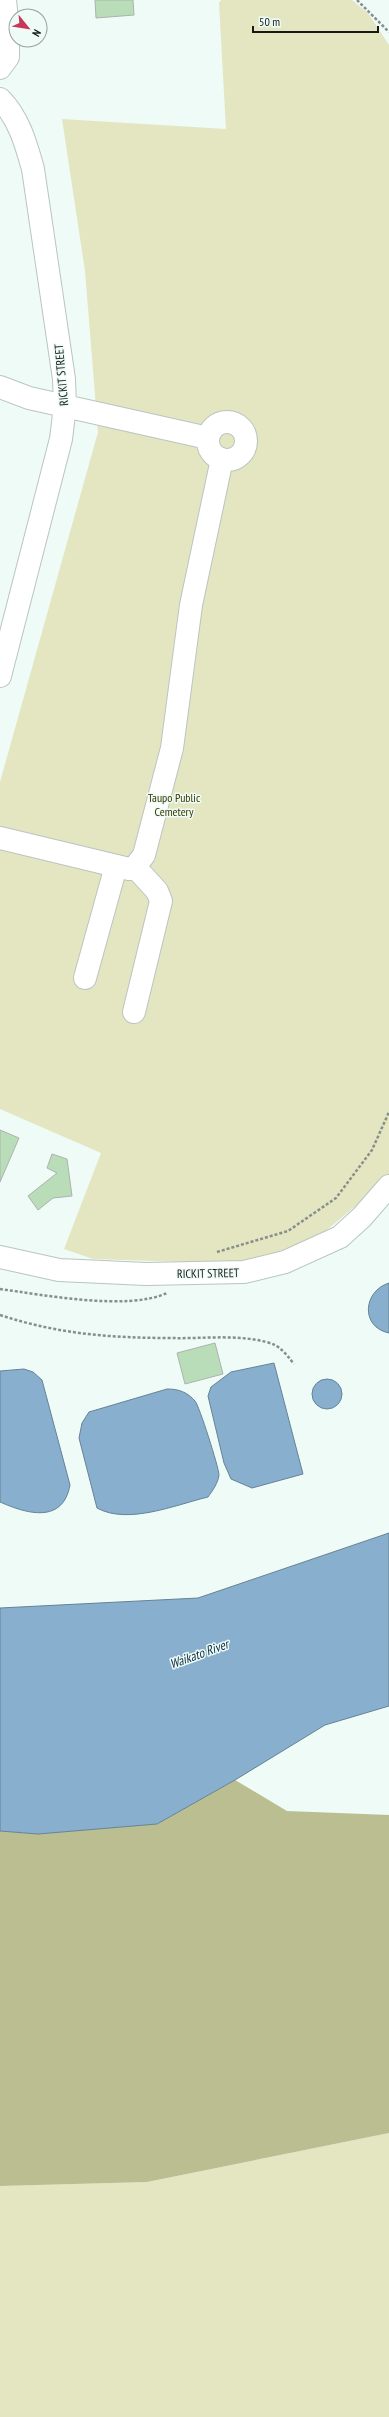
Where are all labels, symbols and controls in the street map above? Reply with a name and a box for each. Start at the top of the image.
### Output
north arrow [8,8,48,48]
scale bar [253,8,378,34]
text: 50 m [259,14,280,29]
text: N [29,27,44,39]
street label: RICKIT STREET [51,343,71,407]
park label: Taupo Public Cemetery [148,790,201,819]
street label: RICKIT STREET [177,1265,240,1281]
water label: Waikato River [167,1635,233,1672]

